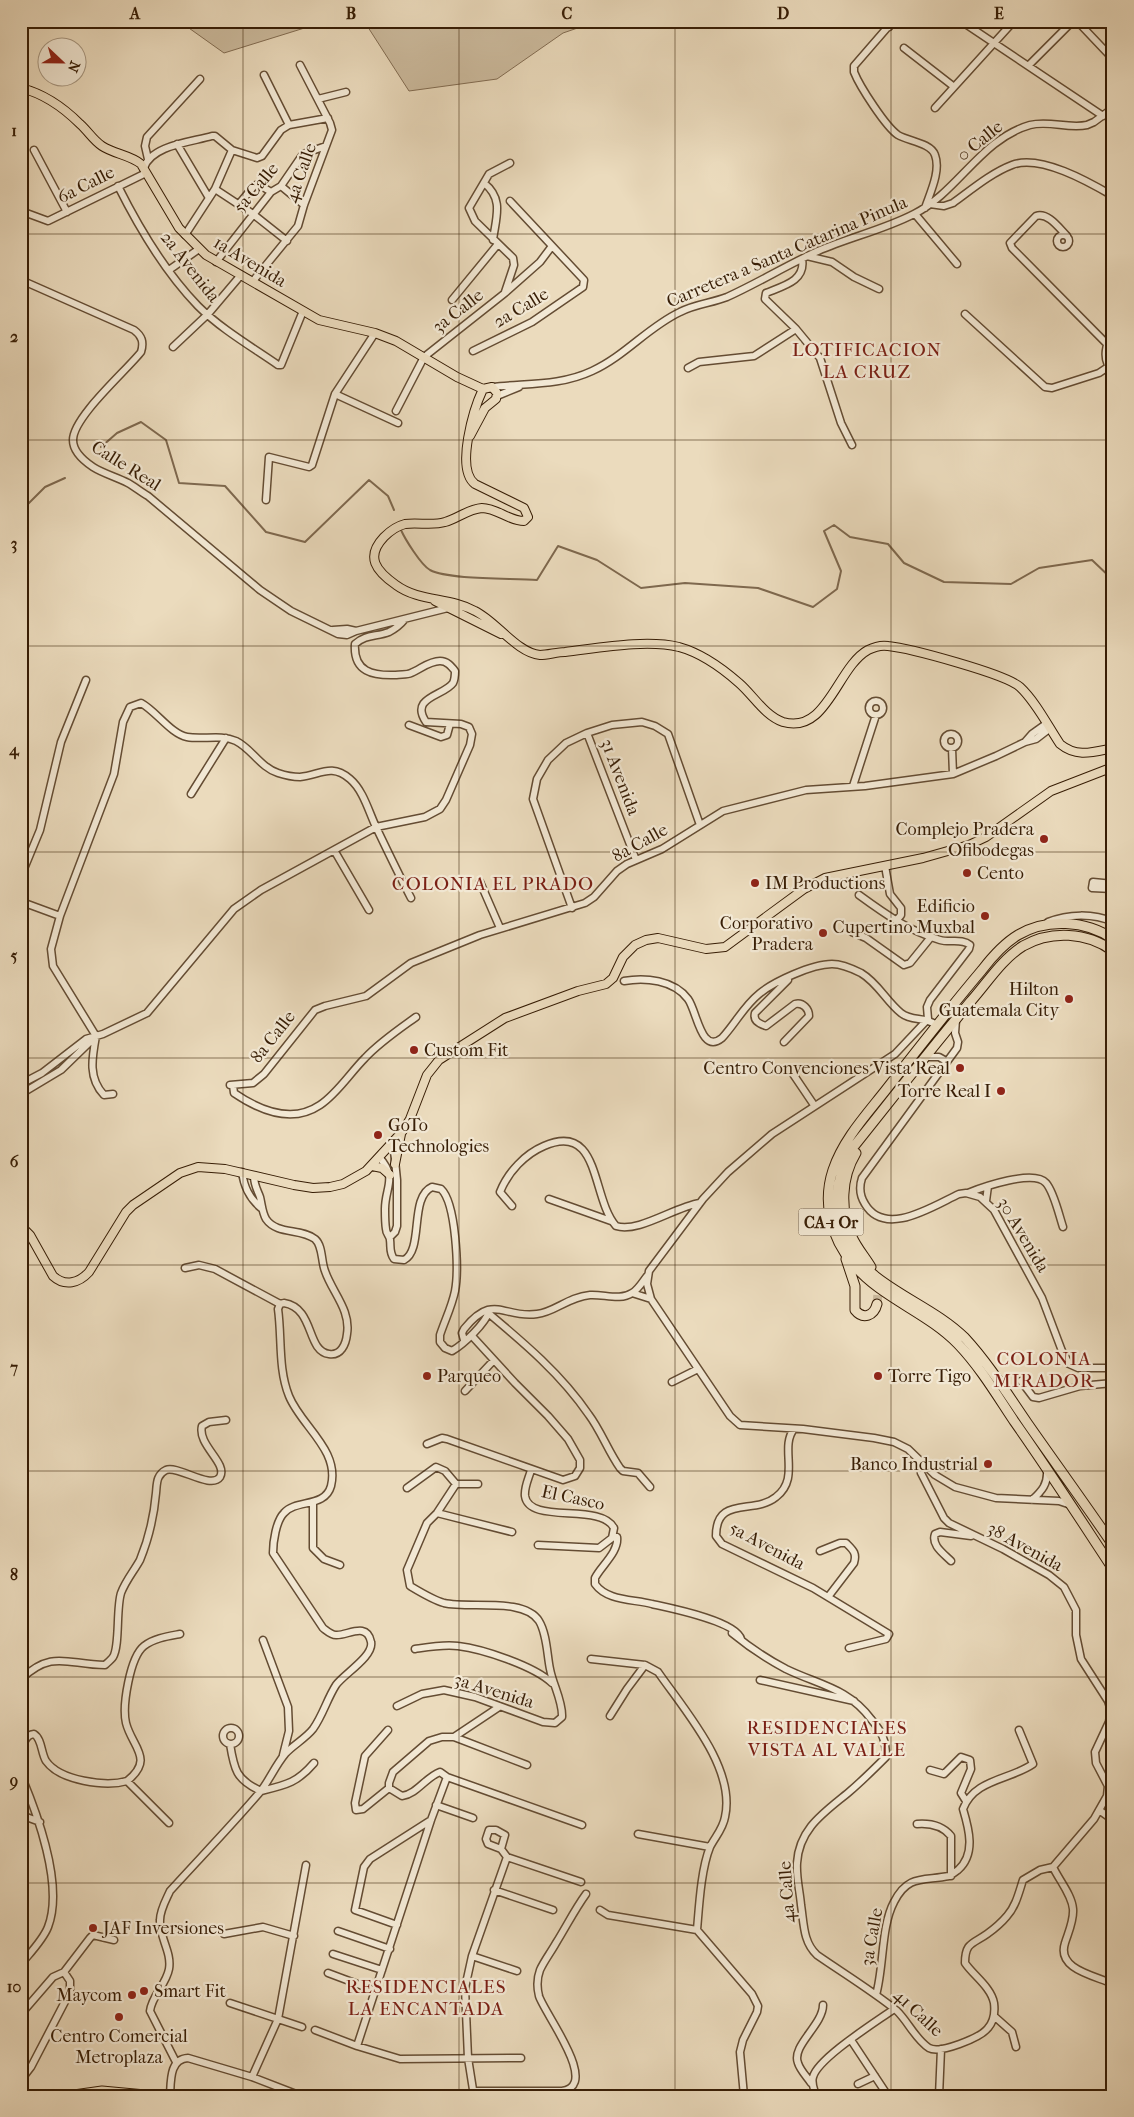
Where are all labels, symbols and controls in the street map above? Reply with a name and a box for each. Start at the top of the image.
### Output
text: A [129,4,141,23]
text: B [346,4,356,23]
text: C [562,4,573,23]
text: D [777,4,789,23]
text: E [994,4,1004,23]
north arrow [38,38,88,88]
text: N [64,59,83,75]
street label: 0 Calle [953,116,1007,166]
text: 1 [11,121,17,140]
street label: 4a Calle [281,140,321,206]
street label: 5a Calle [229,159,283,217]
street label: 6a Calle [54,162,118,208]
street label: Carretera a Santa Catarina Pinula [664,191,911,312]
street label: 2a Avenida [156,227,225,307]
street label: 1a Avenida [210,232,291,292]
street label: 2a Calle [490,283,552,333]
street label: 3a Calle [428,285,488,337]
text: 2 [10,327,18,346]
district label: LOTIFICACION LA CRUZ [792,339,942,383]
street label: Calle Real [87,436,165,496]
text: 3 [11,534,17,554]
street label: 31 Avenida [596,736,644,819]
text: 4 [8,740,20,760]
street label: 8a Calle [608,819,672,867]
place label: Complejo Pradera Ofibodegas [895,819,1035,861]
marker: Complejo Pradera Ofibodegas [1038,833,1050,845]
place label: Cento [977,863,1024,884]
marker: Cento [961,867,973,879]
district label: COLONIA EL PRADO [392,873,594,895]
place label: IM Productions [765,873,886,894]
marker: IM Productions [749,877,761,889]
place label: Edificio Cupertino Muxbal [833,896,975,938]
marker: Edificio Cupertino Muxbal [979,910,991,922]
place label: Corporativo Pradera [720,913,814,955]
marker: Corporativo Pradera [817,927,829,939]
text: 5 [11,946,18,965]
place label: Hilton Guatemala City [939,979,1060,1021]
marker: Hilton Guatemala City [1063,993,1075,1005]
street label: 8a Calle [246,1007,300,1067]
place label: Custom Fit [424,1040,509,1061]
marker: Custom Fit [408,1044,420,1056]
place label: Centro Convenciones Vista Real [703,1058,950,1079]
marker: Centro Convenciones Vista Real [954,1062,966,1074]
place label: Torre Real I [898,1081,991,1102]
marker: Torre Real I [995,1085,1007,1097]
place label: GoTo Technologies [388,1115,490,1157]
marker: GoTo Technologies [372,1129,384,1141]
text: 6 [10,1152,19,1171]
street label: 30 Avenida [992,1194,1054,1277]
road number: CA-1 Or [798,1208,864,1236]
district label: COLONIA MIRADOR [993,1348,1095,1392]
text: 7 [9,1358,18,1377]
place label: Parqueo [437,1366,501,1387]
place label: Torre Tigo [888,1366,971,1387]
marker: Parqueo [421,1370,433,1382]
marker: Torre Tigo [872,1370,884,1382]
place label: Banco Industrial [850,1454,978,1475]
marker: Banco Industrial [982,1458,994,1470]
street label: El Casco [540,1481,606,1515]
street label: 5a Avenida [726,1517,809,1575]
street label: 38 Avenida [984,1518,1067,1577]
text: 8 [10,1565,18,1584]
street label: 3a Avenida [452,1669,537,1713]
district label: RESIDENCIALES VISTA AL VALLE [746,1717,908,1761]
text: 9 [9,1771,18,1791]
street label: 4a Calle [774,1860,800,1924]
street label: 3a Calle [857,1906,887,1968]
place label: JAF Inversiones [101,1918,224,1939]
marker: JAF Inversiones [87,1922,99,1934]
district label: RESIDENCIALES LA ENCANTADA [345,1976,507,2020]
text: 10 [7,1977,21,1996]
place label: Smart Fit [154,1981,226,2002]
place label: Maycom [56,1985,122,2006]
marker: Smart Fit [138,1985,150,1997]
street label: 41 Calle [889,1985,947,2041]
marker: Maycom [126,1989,138,2001]
marker: Centro Comercial Metroplaza [113,2011,125,2023]
place label: Centro Comercial Metroplaza [50,2026,188,2068]

